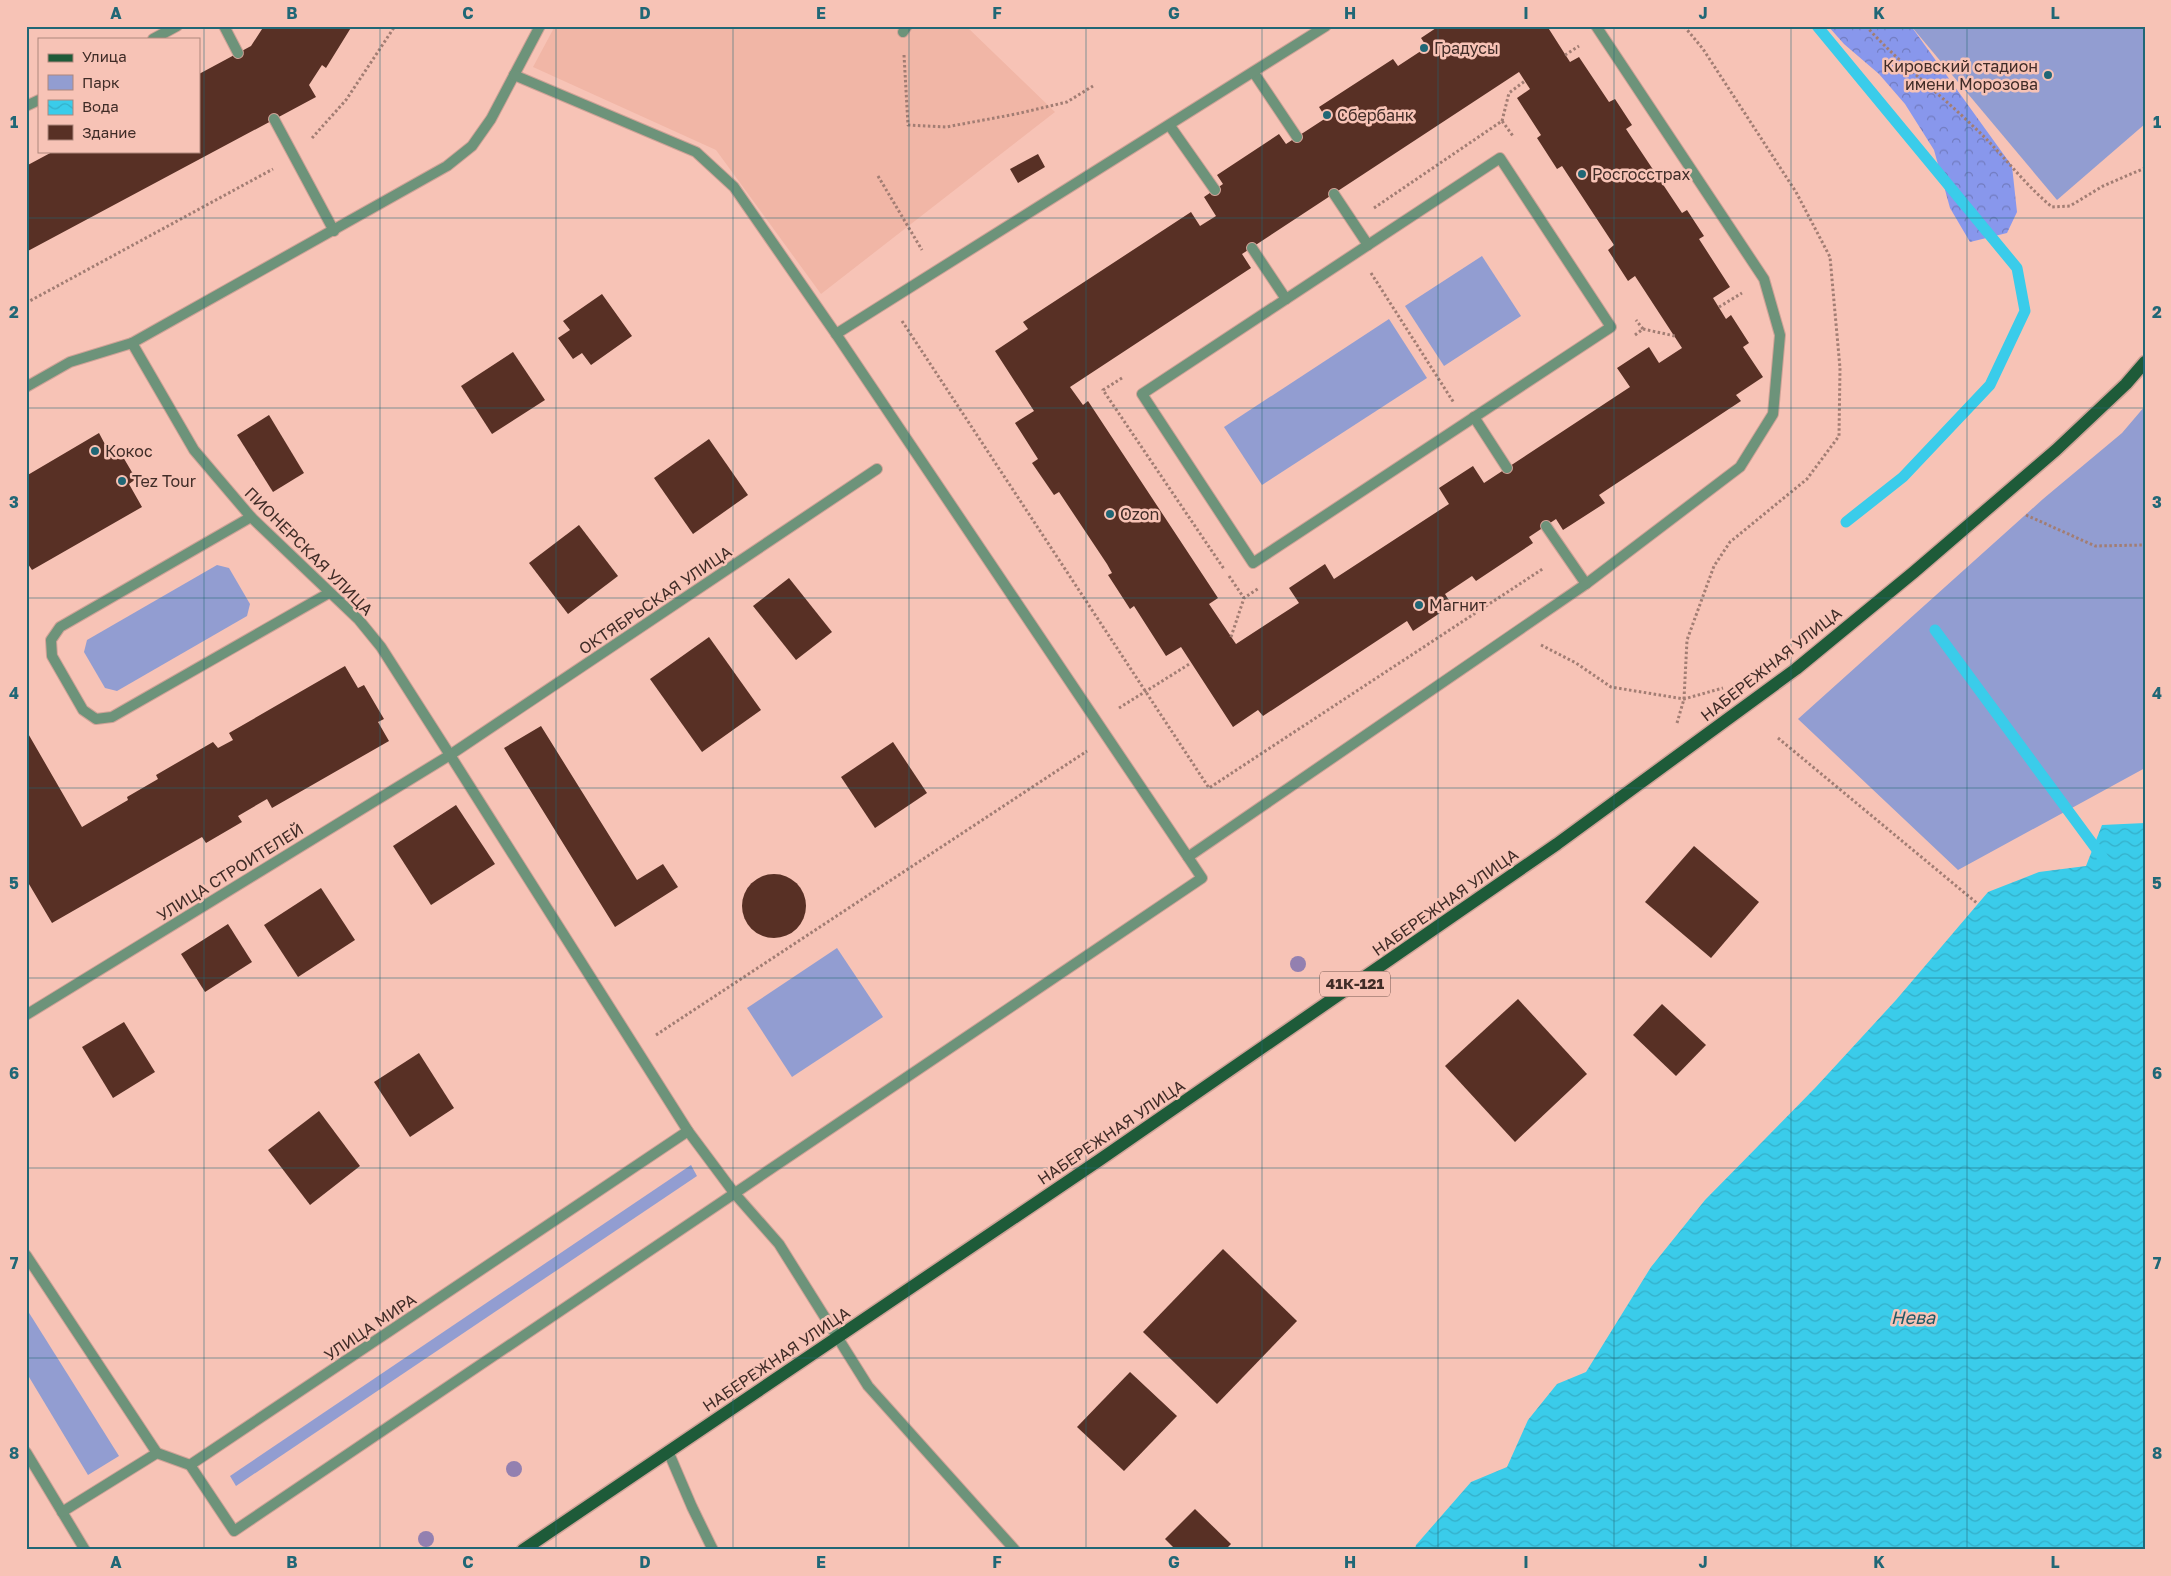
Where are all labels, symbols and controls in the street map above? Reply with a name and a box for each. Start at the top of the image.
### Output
text: A [110,3,122,23]
text: B [286,3,298,23]
text: C [462,3,474,23]
text: D [639,3,651,23]
text: E [816,3,826,23]
text: F [992,3,1002,23]
text: G [1168,3,1180,23]
text: H [1344,3,1356,23]
text: I [1523,3,1529,23]
text: J [1698,3,1708,23]
text: K [1873,3,1885,23]
text: L [2050,3,2060,23]
legend [38,38,200,152]
place label: Градусы [1434,38,1499,58]
marker: Градусы [1418,42,1430,54]
text: Улица [82,47,127,65]
place label: Кировский стадион имени Морозова [1883,56,2038,94]
marker: Кировский стадион имени Морозова [2042,69,2054,81]
text: Парк [82,73,120,91]
text: Вода [82,97,119,115]
place label: Сбербанк [1337,105,1414,125]
marker: Сбербанк [1321,109,1333,121]
text: 1 [10,112,18,132]
text: 1 [2153,112,2161,132]
text: Здание [82,123,136,141]
place label: Росгосстрах [1592,164,1691,184]
marker: Росгосстрах [1576,168,1588,180]
text: 2 [9,302,19,322]
text: 2 [2152,302,2162,322]
place label: Кокос [105,441,153,461]
marker: Кокос [89,445,101,457]
place label: Tez Tour [132,471,196,491]
marker: Tez Tour [116,475,128,487]
street label: ПИОНЕРСКАЯ УЛИЦА [241,483,378,620]
text: 3 [9,492,19,512]
text: 3 [2152,492,2162,512]
place label: Ozon [1120,504,1159,524]
marker: Ozon [1104,508,1116,520]
street label: ОКТЯБРЬСКАЯ УЛИЦА [575,541,736,659]
place label: Магнит [1429,595,1487,615]
marker: Магнит [1413,599,1425,611]
street label: НАБЕРЕЖНАЯ УЛИЦА [1696,603,1846,725]
text: 4 [9,683,19,703]
text: 4 [2152,683,2162,703]
street label: УЛИЦА СТРОИТЕЛЕЙ [153,819,307,925]
street label: НАБЕРЕЖНАЯ УЛИЦА [1368,844,1522,960]
text: 5 [9,873,19,893]
text: 5 [2152,873,2162,893]
road number: 41К-121 [1320,972,1390,996]
text: 6 [9,1063,19,1083]
text: 6 [2152,1063,2162,1083]
street label: НАБЕРЕЖНАЯ УЛИЦА [1033,1075,1189,1189]
text: 7 [10,1253,19,1273]
text: 7 [2153,1253,2162,1273]
street label: УЛИЦА МИРА [320,1289,420,1365]
street label: НАБЕРЕЖНАЯ УЛИЦА [698,1302,854,1416]
water label: Нева [1891,1306,1936,1328]
text: 8 [9,1443,19,1463]
text: 8 [2152,1443,2162,1463]
text: A [110,1552,122,1572]
text: B [286,1552,298,1572]
text: C [462,1552,474,1572]
text: D [639,1552,651,1572]
text: E [816,1552,826,1572]
text: F [992,1552,1002,1572]
text: G [1168,1552,1180,1572]
text: H [1344,1552,1356,1572]
text: I [1523,1552,1529,1572]
text: J [1698,1552,1708,1572]
text: K [1873,1552,1885,1572]
text: L [2050,1552,2060,1572]

